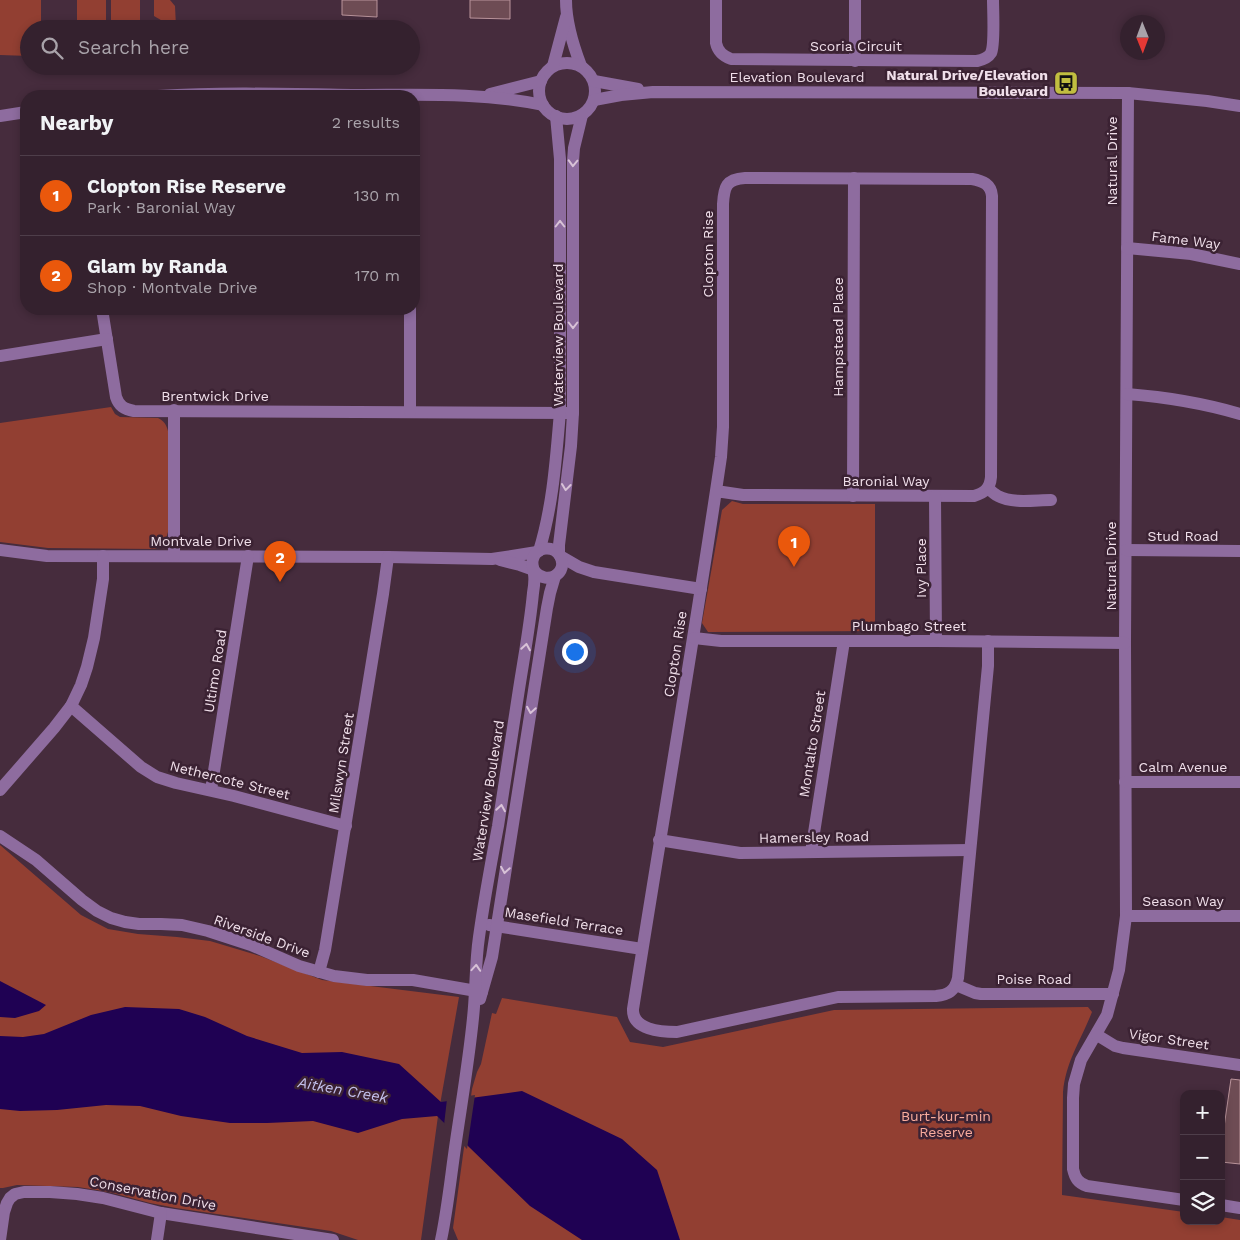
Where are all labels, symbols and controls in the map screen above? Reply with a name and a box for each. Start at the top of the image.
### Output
north arrow [1120,15,1165,60]
search box [20,20,420,75]
icon: search [38,34,66,62]
text: Search here [78,36,189,59]
street label: Scoria Circuit [810,38,902,54]
place label: Natural Drive/Elevation Boulevard [886,67,1048,99]
street label: Elevation Boulevard [730,69,864,85]
bus stop icon: Natural Drive/Elevation Boulevard [1053,70,1079,96]
text: Nearby [40,110,113,135]
text: 2 results [332,113,400,132]
street label: Natural Drive [1104,116,1120,206]
one-way arrow [568,160,578,167]
text: Clopton Rise Reserve [87,175,286,198]
text: 1 [53,186,59,205]
text: 130 m [354,186,400,205]
text: Park · Baronial Way [87,198,235,217]
street label: Clopton Rise [700,210,716,298]
one-way arrow [555,219,565,227]
street label: Fame Way [1151,228,1222,252]
text: Glam by Randa [87,255,227,278]
street label: Waterview Boulevard [550,264,566,406]
text: 2 [51,266,61,285]
text: 170 m [354,266,400,285]
street label: Hampstead Place [830,277,846,397]
text: Shop · Montvale Drive [87,278,258,297]
one-way arrow [568,322,578,330]
street label: Brentwick Drive [161,388,269,404]
street label: Baronial Way [842,473,930,489]
one-way arrow [561,484,572,492]
street label: Natural Drive [1103,521,1119,611]
pin: 1 [778,526,810,567]
street label: Stud Road [1147,528,1219,544]
street label: Montvale Drive [150,533,252,549]
street label: Ivy Place [913,538,929,598]
pin: 2 [264,541,296,582]
street label: Clopton Rise [660,610,690,698]
street label: Plumbago Street [852,618,966,634]
street label: Ultimo Road [201,628,229,714]
your location [562,639,588,665]
one-way arrow [520,643,530,651]
street label: Montalto Street [796,689,828,798]
one-way arrow [526,706,537,714]
street label: Milswyn Street [325,712,357,814]
street label: Waterview Boulevard [469,719,507,863]
street label: Nethercote Street [168,757,292,803]
street label: Calm Avenue [1139,759,1227,775]
one-way arrow [495,803,505,812]
street label: Hamersley Road [759,828,869,846]
one-way arrow [501,866,511,874]
street label: Season Way [1142,893,1225,909]
street label: Masefield Terrace [503,904,625,938]
street label: Riverside Drive [212,911,312,961]
one-way arrow [470,964,481,972]
street label: Poise Road [997,971,1071,987]
street label: Vigor Street [1128,1025,1210,1053]
water label: Aitken Creek [296,1073,390,1107]
map controls [1180,1090,1225,1225]
button: + [1180,1090,1225,1135]
park label: Burt-kur-min Reserve [901,1108,991,1140]
button: − [1180,1135,1225,1180]
street label: Conservation Drive [88,1173,218,1213]
button: layers [1180,1180,1225,1225]

